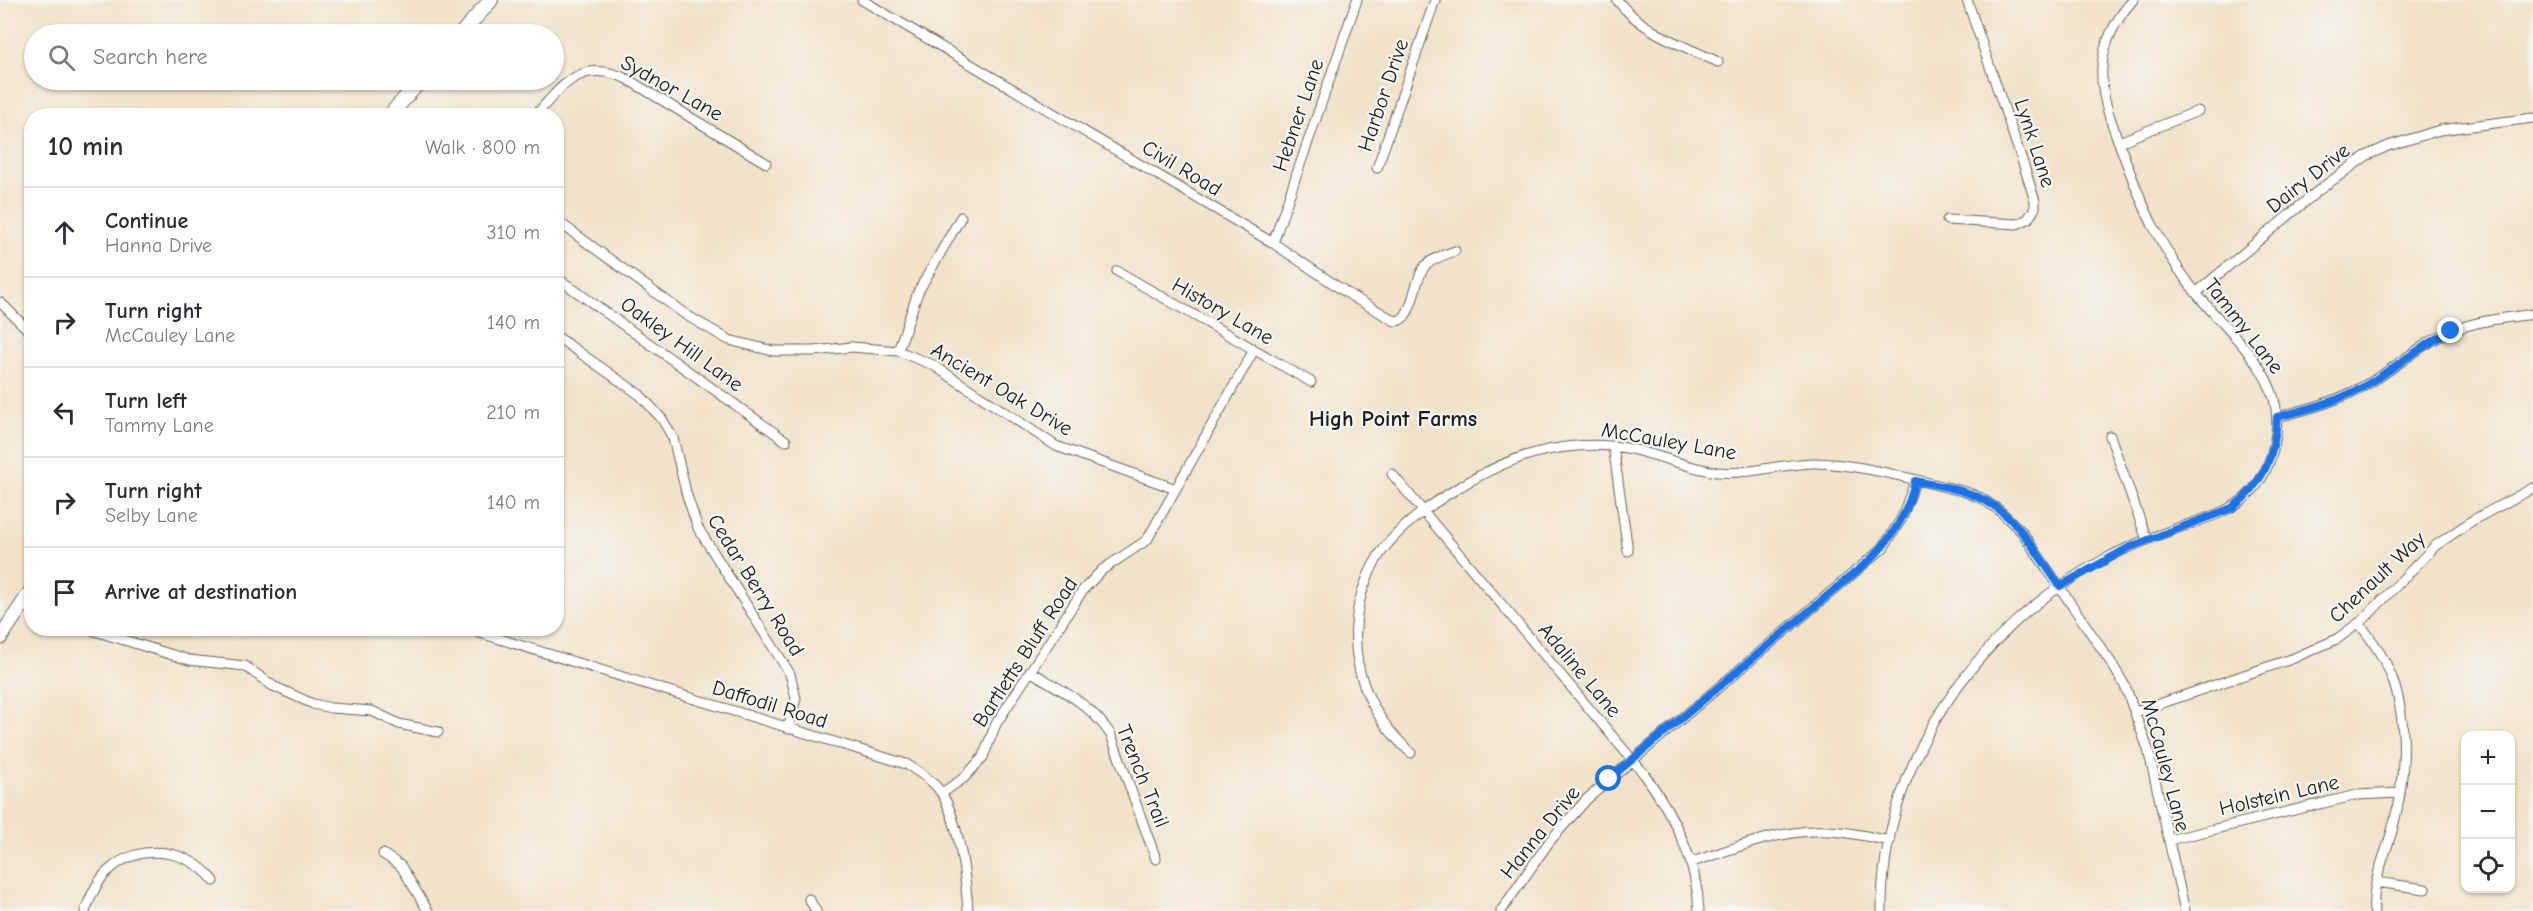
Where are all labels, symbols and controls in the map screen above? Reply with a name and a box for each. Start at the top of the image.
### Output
search box [24,24,564,90]
street label: Harbor Drive [1353,36,1413,154]
icon: search [45,41,78,74]
text: Search here [93,44,208,70]
street label: Sydnor Lane [617,50,727,126]
street label: Hebner Lane [1268,56,1328,174]
street label: Lynk Lane [2009,96,2061,190]
text: 10 min [48,132,123,162]
street label: Civil Road [1138,135,1226,201]
text: Walk · 800 m [425,136,540,159]
street label: Dairy Drive [2262,138,2354,218]
text: Continue [105,208,188,234]
icon: ahead [48,216,81,249]
text: 310 m [487,221,540,244]
text: Hanna Drive [105,234,212,257]
street label: History Lane [1168,272,1278,350]
street label: Tammy Lane [2199,274,2289,378]
street label: Oakley Hill Lane [616,292,748,396]
text: Turn right [105,298,202,324]
icon: right [48,306,81,339]
text: 140 m [487,311,540,334]
route end [2437,317,2463,343]
text: McCauley Lane [105,324,235,347]
street label: Ancient Oak Drive [927,337,1077,441]
text: Turn left [105,388,187,414]
icon: left [48,396,81,429]
text: 210 m [486,401,540,424]
district label: High Point Farms [1309,406,1477,432]
text: Tammy Lane [105,414,214,437]
street label: McCauley Lane [1600,417,1738,465]
text: Turn right [105,478,202,504]
icon: right [48,486,81,519]
text: 140 m [487,491,540,514]
text: Selby Lane [105,504,198,527]
street label: Cedar Berry Road [703,510,809,660]
street label: Chenault Way [2324,526,2430,628]
street label: Bartletts Bluff Road [968,573,1082,731]
icon: arrive [48,576,81,609]
text: Arrive at destination [105,579,297,605]
street label: Adaline Lane [1534,618,1626,722]
street label: Daffodil Road [709,675,831,733]
street label: McCauley Lane [2137,696,2195,834]
street label: Trench Trail [1112,721,1174,831]
map controls [2461,731,2515,893]
button: + [2461,731,2515,785]
route start [1595,765,1621,791]
street label: Holstein Lane [2217,770,2341,820]
street label: Hanna Drive [1495,781,1585,883]
button: − [2461,785,2515,839]
button: locate [2461,839,2515,893]

